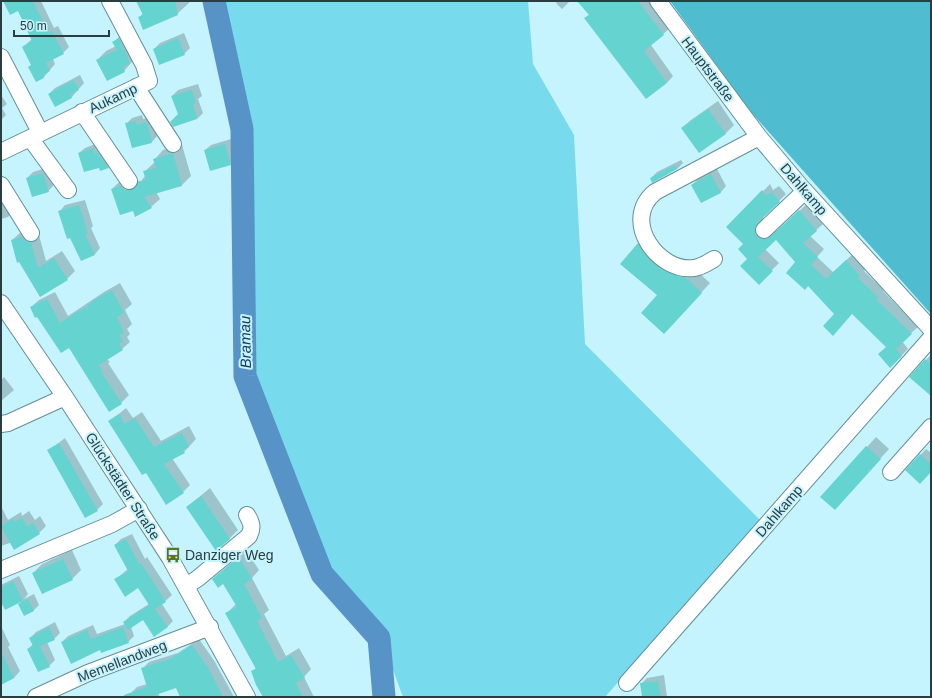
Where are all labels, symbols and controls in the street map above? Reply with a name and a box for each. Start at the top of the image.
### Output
scale bar [14,12,109,38]
text: 50 m [20,19,47,33]
street label: Hauptstraße [678,33,738,105]
street label: Aukamp [86,80,140,116]
street label: Dahlkamp [777,160,831,218]
water label: Bramau [236,315,254,368]
street label: Glückstädter Straße [82,429,164,543]
street label: Dahlkamp [752,482,806,540]
bus stop icon: Danziger Weg [164,546,182,564]
place label: Danziger Weg [185,547,273,563]
street label: Memellandweg [75,637,169,685]

